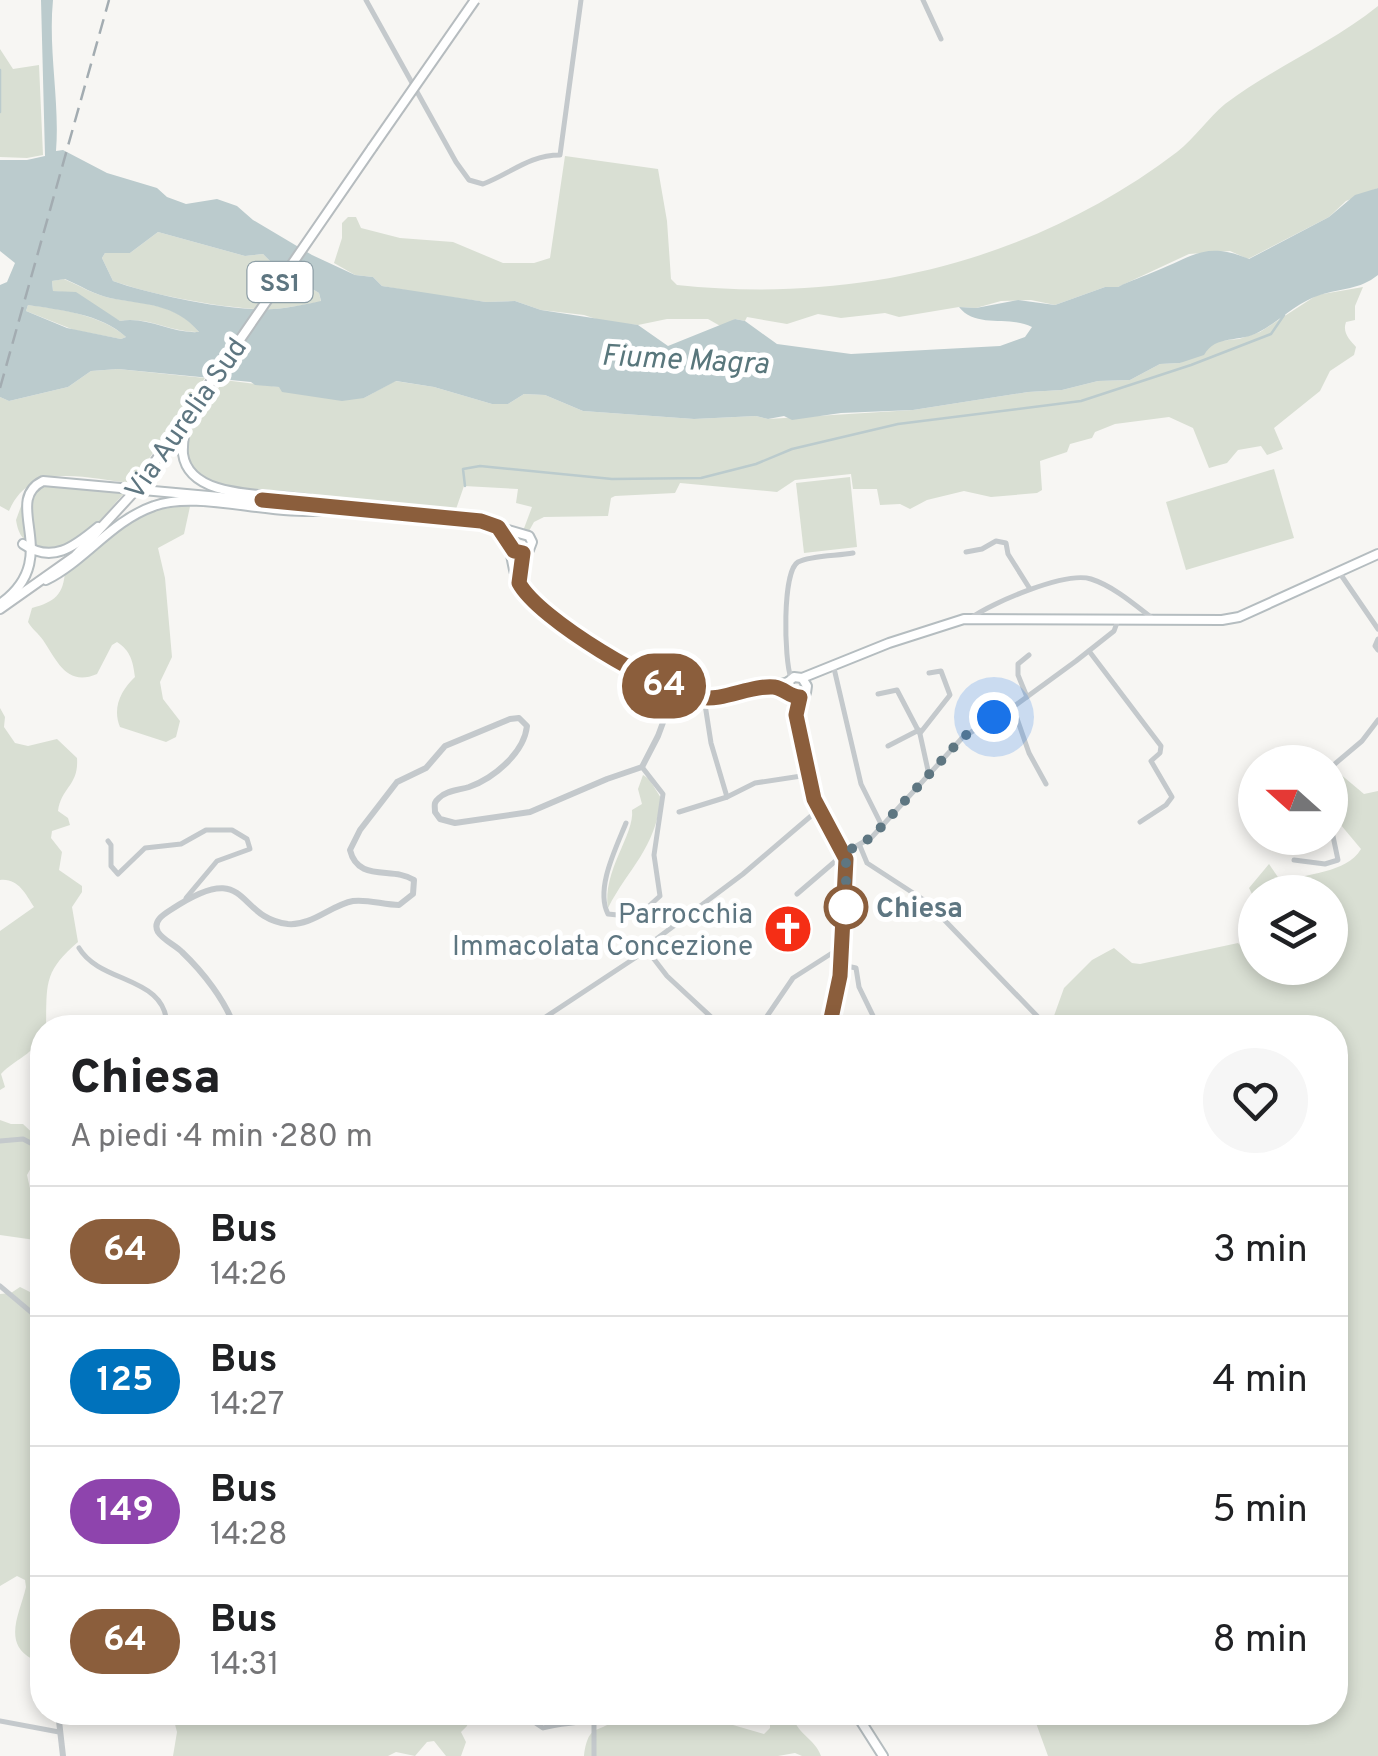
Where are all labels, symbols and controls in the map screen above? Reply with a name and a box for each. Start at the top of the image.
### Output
road number: SS1 [248,262,312,302]
street label: Via Aurelia Sud [118,332,257,508]
water label: Fiume Magra [600,339,770,384]
line badge: 64 [619,654,709,718]
text: 64 [642,664,686,708]
your location [969,692,1019,742]
north arrow [1238,745,1348,855]
map controls [1238,745,1348,985]
button: layers [1238,875,1348,985]
marker: Chiesa [825,886,867,928]
place label: Chiesa [876,892,963,928]
place label: Parrocchia Immacolata Concezione [452,898,753,966]
church icon: Parrocchia Immacolata Concezione [762,903,814,955]
button: heart [1203,1048,1308,1153]
text: Chiesa [70,1050,221,1110]
text: A piedi · 4 min · 280 m [70,1118,373,1158]
text: Bus [210,1207,277,1256]
text: 3 min [1213,1227,1308,1276]
text: 64 [103,1229,147,1273]
text: 14:26 [210,1256,287,1296]
text: Bus [210,1337,277,1386]
text: 4 min [1212,1357,1308,1406]
text: 125 [97,1359,153,1403]
text: 14:27 [210,1386,284,1426]
text: Bus [210,1467,277,1516]
text: 5 min [1212,1487,1308,1536]
text: 149 [96,1489,154,1533]
text: 14:28 [210,1516,288,1556]
text: Bus [210,1597,277,1646]
text: 8 min [1213,1617,1308,1666]
text: 64 [103,1619,147,1663]
text: 14:31 [210,1646,280,1686]

